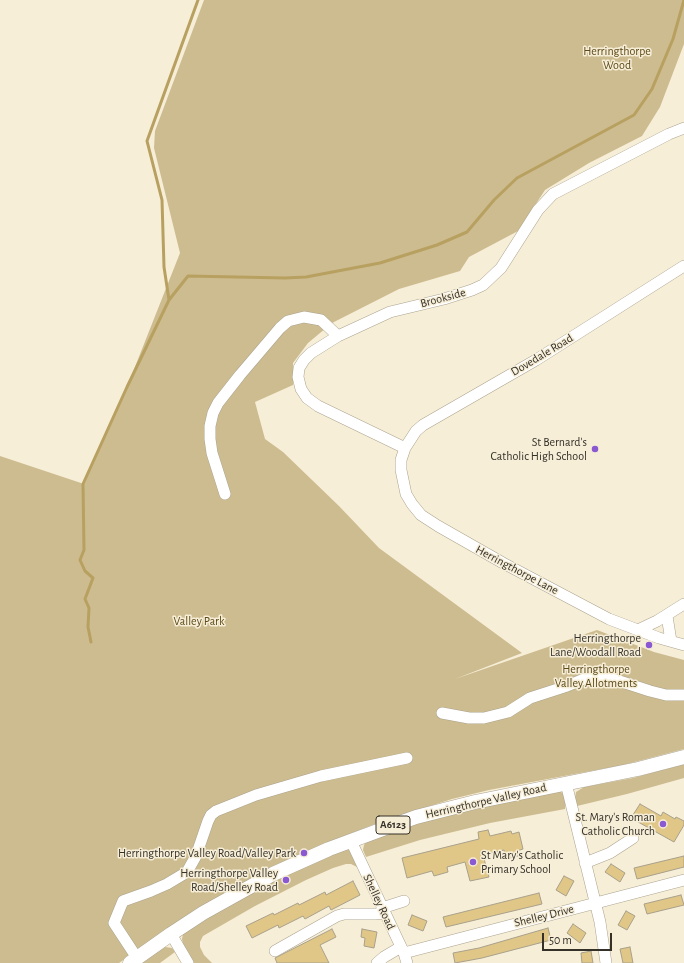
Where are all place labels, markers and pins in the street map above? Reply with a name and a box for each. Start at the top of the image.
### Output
place label: St Bernard's Catholic High School [491,435,587,463]
marker: St Bernard's Catholic High School [590,444,600,454]
place label: Herringthorpe Lane/Woodall Road [550,631,641,659]
marker: Herringthorpe Lane/Woodall Road [644,640,654,650]
place label: St. Mary's Roman Catholic Church [576,810,655,838]
marker: St. Mary's Roman Catholic Church [658,819,668,829]
place label: Herringthorpe Valley Road/Valley Park [118,846,296,860]
marker: Herringthorpe Valley Road/Valley Park [299,848,309,858]
place label: St Mary's Catholic Primary School [481,848,563,876]
marker: St Mary's Catholic Primary School [468,857,478,867]
place label: Herringthorpe Valley Road/Shelley Road [180,866,278,894]
marker: Herringthorpe Valley Road/Shelley Road [281,875,291,885]

